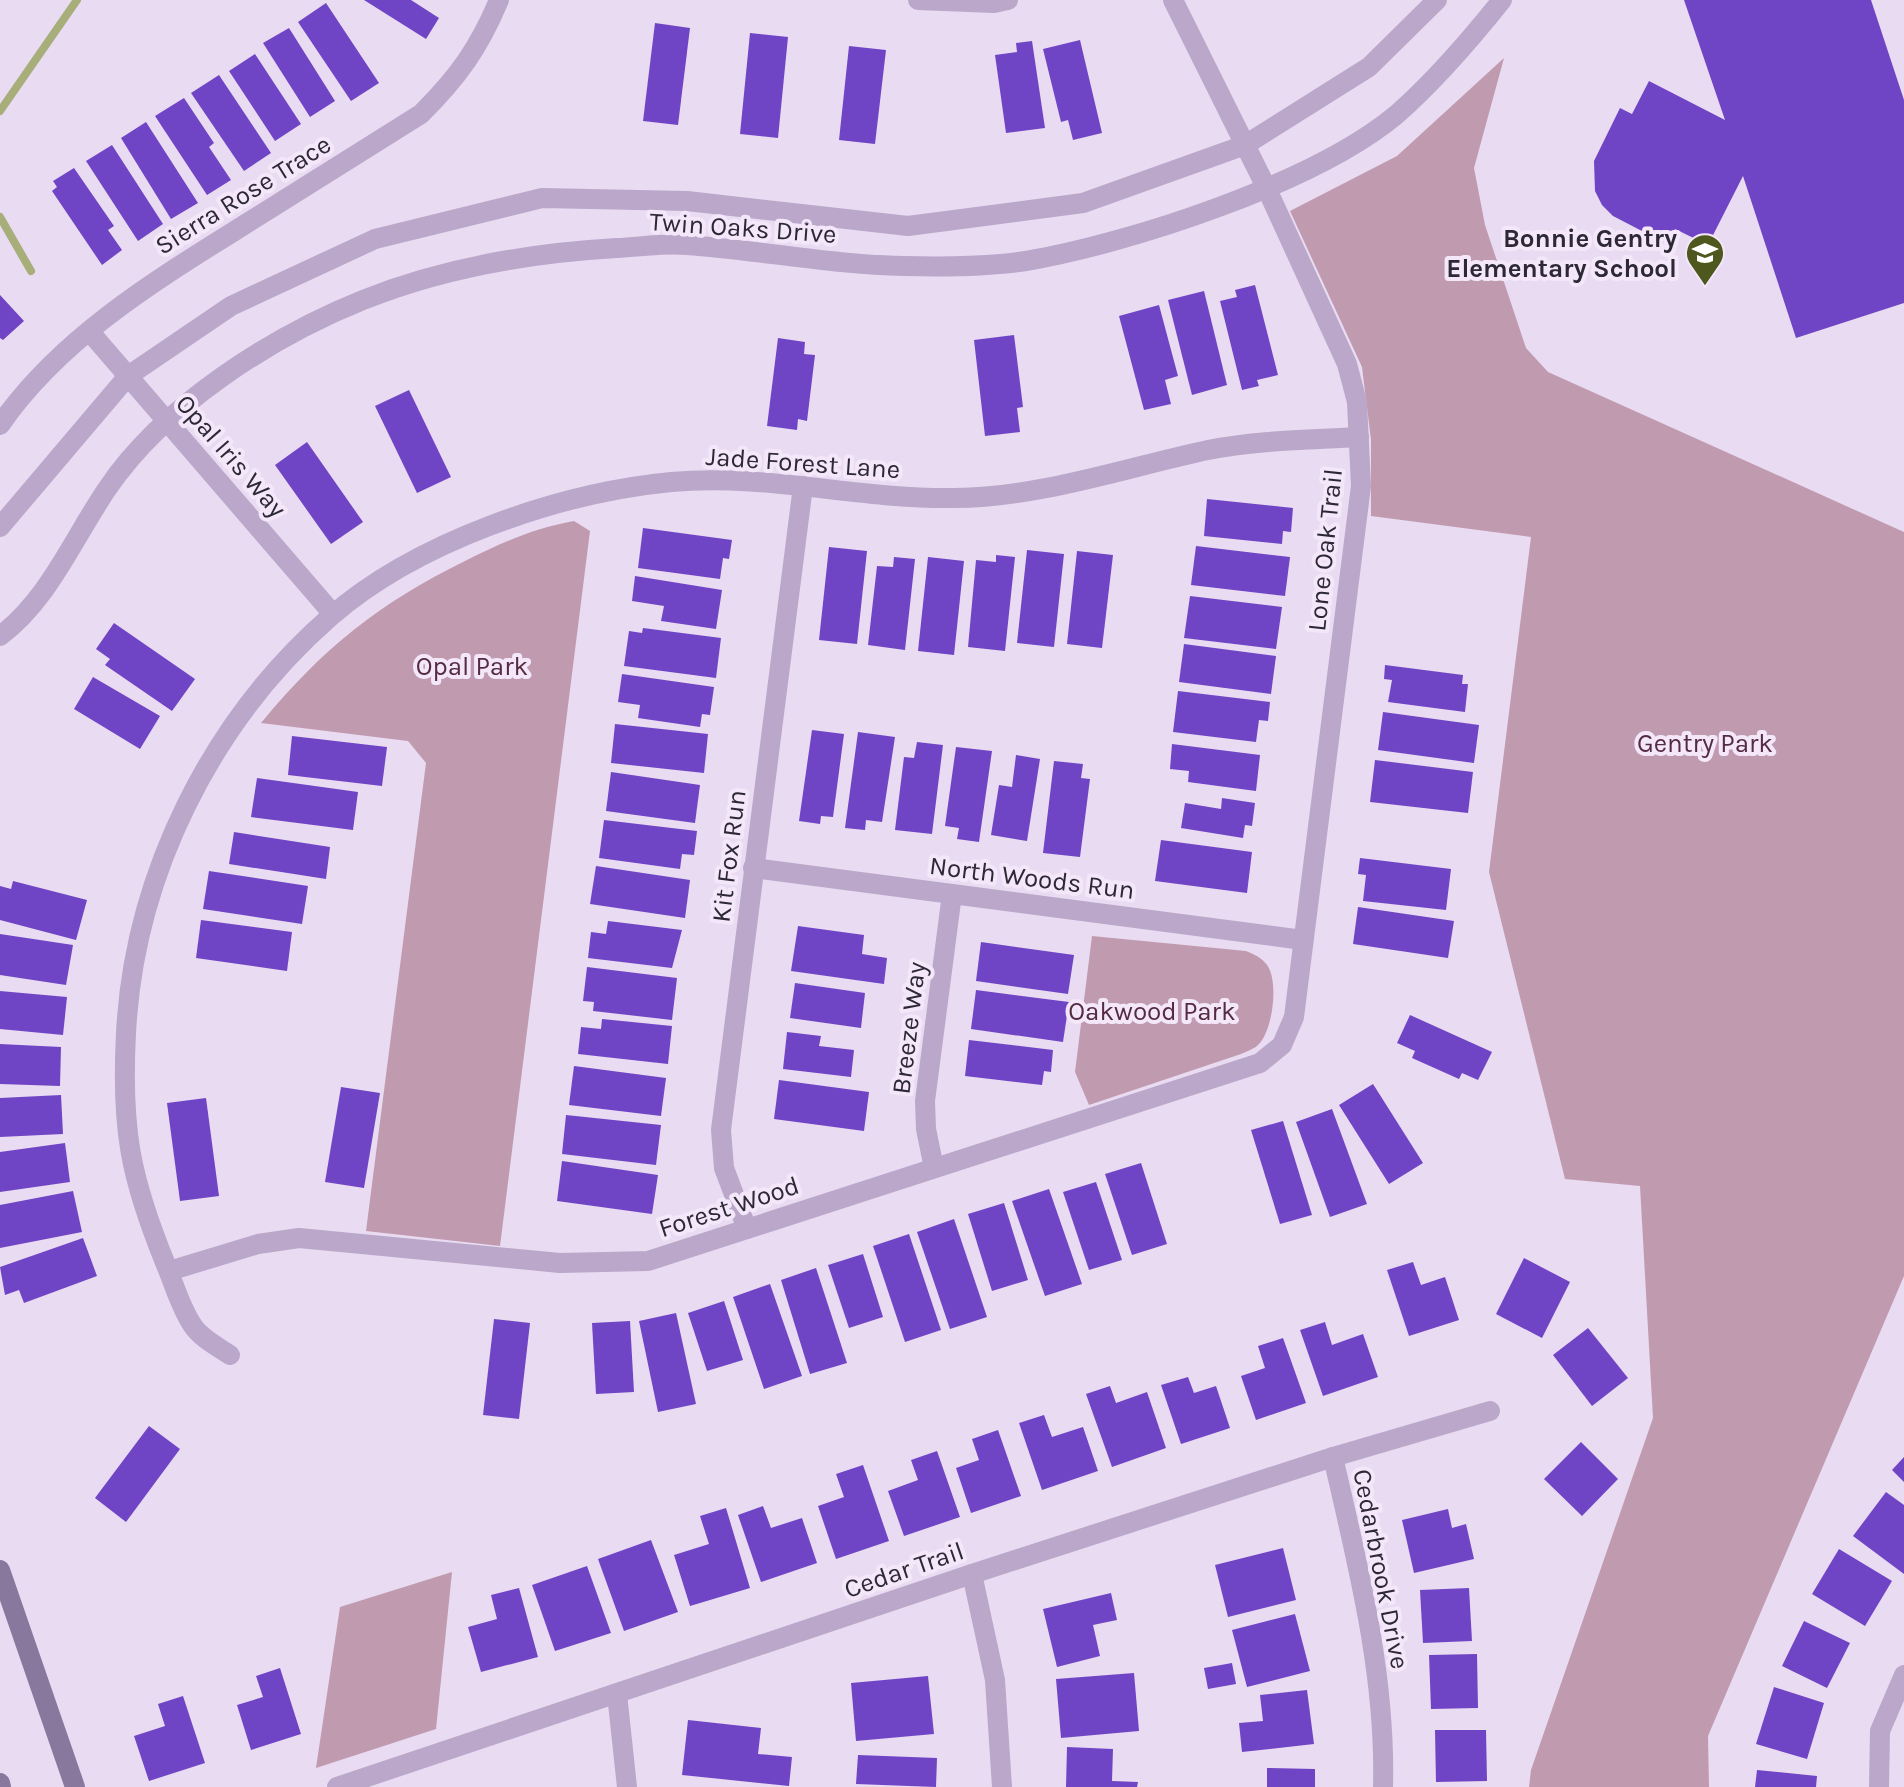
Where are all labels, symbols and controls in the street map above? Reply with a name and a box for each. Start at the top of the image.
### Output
street label: Sierra Rose Trace [150,129,336,261]
street label: Twin Oaks Drive [649,206,837,250]
place label: Bonnie Gentry Elementary School [1446,223,1677,284]
school or university icon: Bonnie Gentry Elementary School [1684,232,1726,287]
street label: Opal Iris Way [169,388,293,524]
street label: Jade Forest Lane [705,441,901,485]
street label: Lone Oak Trail [1301,467,1349,633]
park label: Opal Park [416,651,528,682]
park label: Gentry Park [1637,728,1773,759]
street label: Kit Fox Run [705,788,753,924]
street label: North Woods Run [928,850,1136,906]
street label: Breeze Way [886,960,932,1096]
park label: Oakwood Park [1068,996,1236,1027]
street label: Forest Wood [655,1170,803,1244]
street label: Cedarbrook Drive [1346,1466,1416,1672]
street label: Cedar Trail [840,1535,968,1605]

